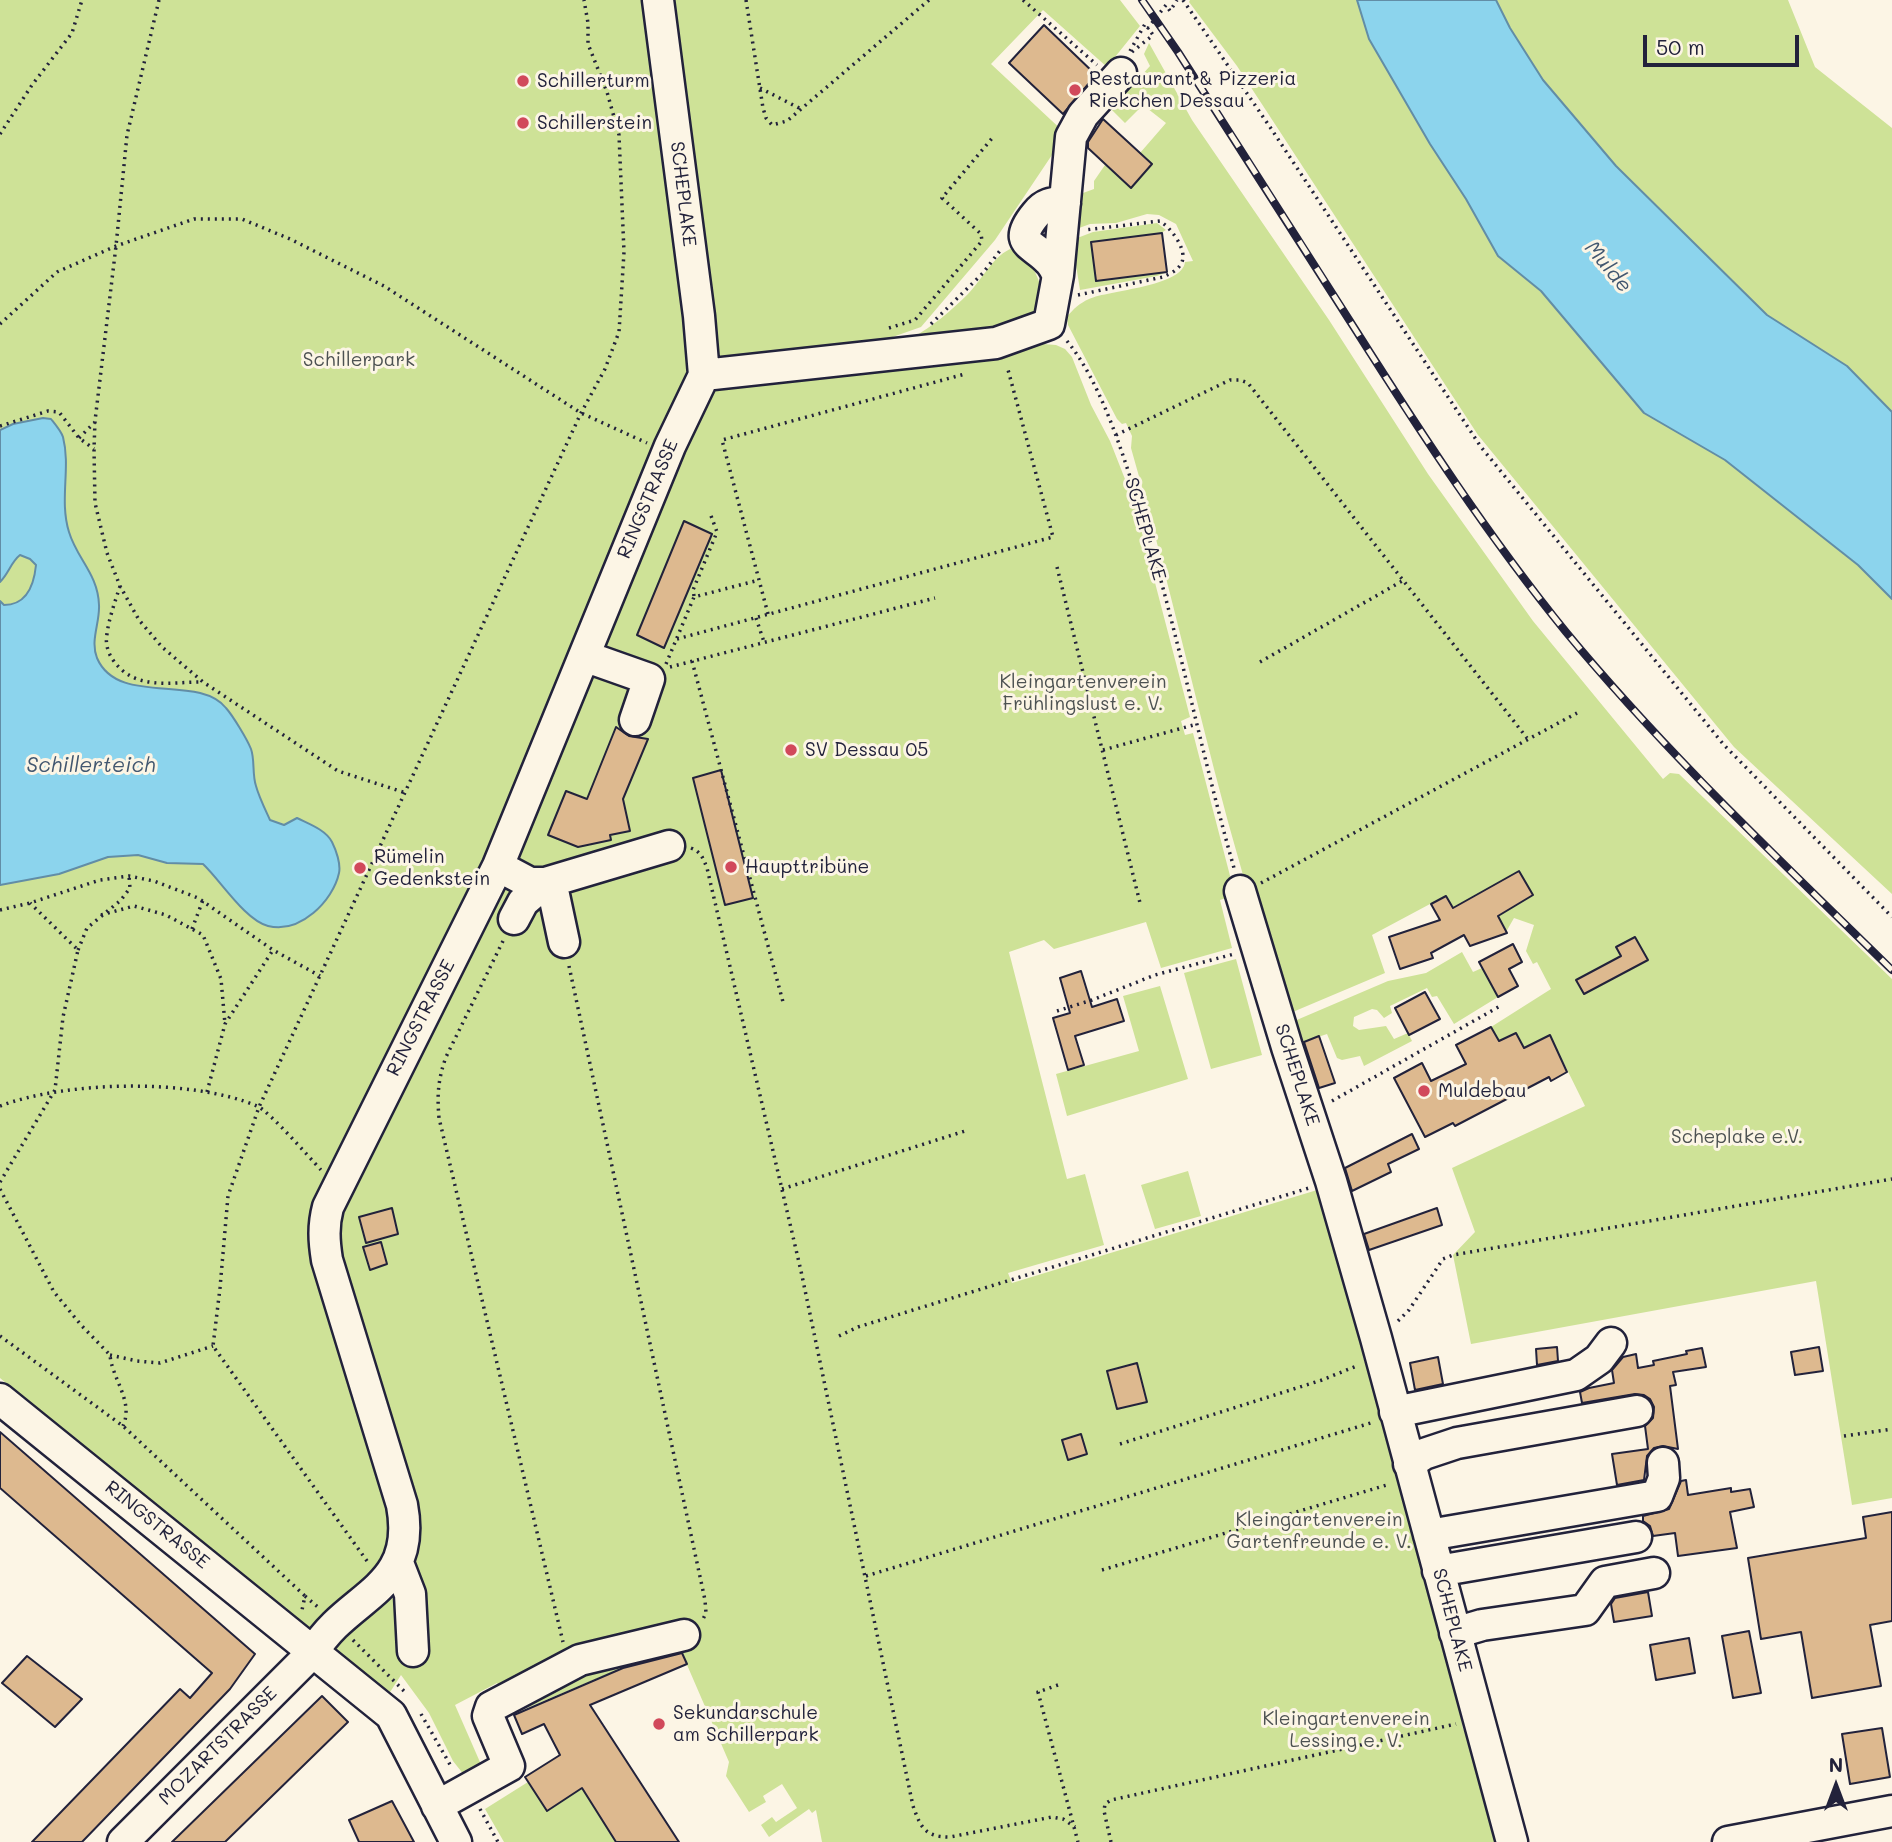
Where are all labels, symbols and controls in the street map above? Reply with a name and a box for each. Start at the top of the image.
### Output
scale bar [1647,21,1803,65]
text: 50 m [1656,33,1705,60]
place label: Restaurant & Pizzeria Riekchen Dessau [1089,68,1296,112]
place label: Schillerturm [537,70,650,92]
marker: Schillerturm [515,73,531,89]
marker: Restaurant & Pizzeria Riekchen Dessau [1067,82,1083,98]
place label: Schillerstein [537,112,652,134]
marker: Schillerstein [515,115,531,131]
street label: SCHEPLAKE [665,140,701,248]
water label: Mulde [1579,236,1637,298]
park label: Schillerpark [303,349,415,371]
street label: RINGSTRASSE [613,436,683,562]
street label: SCHEPLAKE [1119,475,1171,583]
park label: Kleingartenverein Frühlingslust e. V. [1000,671,1166,715]
place label: SV Dessau 05 [805,739,928,761]
marker: SV Dessau 05 [783,742,799,758]
water label: Schillerteich [26,753,156,779]
place label: Rümelin Gedenkstein [374,846,490,890]
place label: Haupttribüne [745,856,869,878]
marker: Haupttribüne [723,859,739,875]
marker: Rümelin Gedenkstein [352,860,368,876]
street label: RINGSTRASSE [382,956,460,1080]
street label: SCHEPLAKE [1270,1021,1324,1129]
place label: Muldebau [1438,1080,1526,1102]
marker: Muldebau [1416,1083,1432,1099]
park label: Scheplake e.V. [1671,1126,1803,1148]
street label: RINGSTRASSE [100,1476,214,1574]
park label: Kleingartenverein Gartenfreunde e. V. [1226,1509,1412,1553]
street label: SCHEPLAKE [1427,1566,1477,1674]
street label: MOZARTSTRASSE [154,1682,282,1810]
place label: Sekundarschule am Schillerpark [673,1702,818,1746]
park label: Kleingartenverein Lessing e. V. [1263,1708,1429,1752]
marker: Sekundarschule am Schillerpark [651,1716,667,1732]
north arrow [1801,1751,1871,1821]
text: N [1829,1752,1843,1777]

